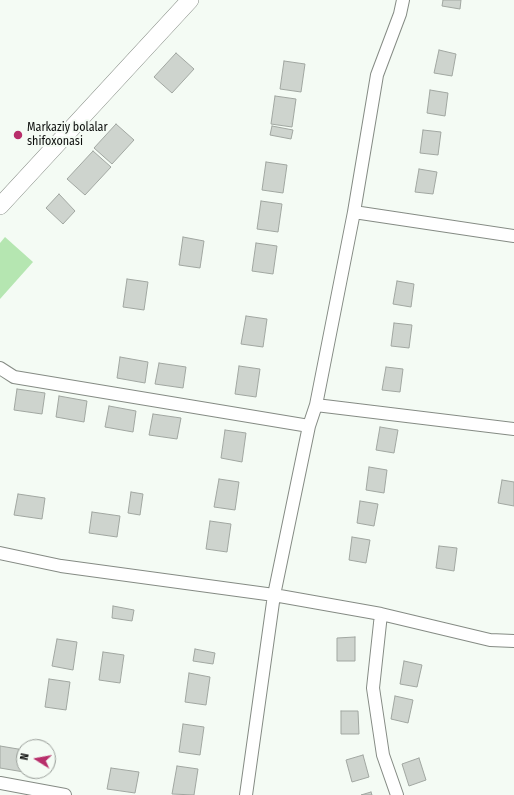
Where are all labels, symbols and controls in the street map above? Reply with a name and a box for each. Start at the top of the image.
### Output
place label: Markaziy bolalar shifoxonasi [27,121,108,149]
marker: Markaziy bolalar shifoxonasi [12,129,24,141]
north arrow [16,739,56,779]
text: N [18,752,32,761]

